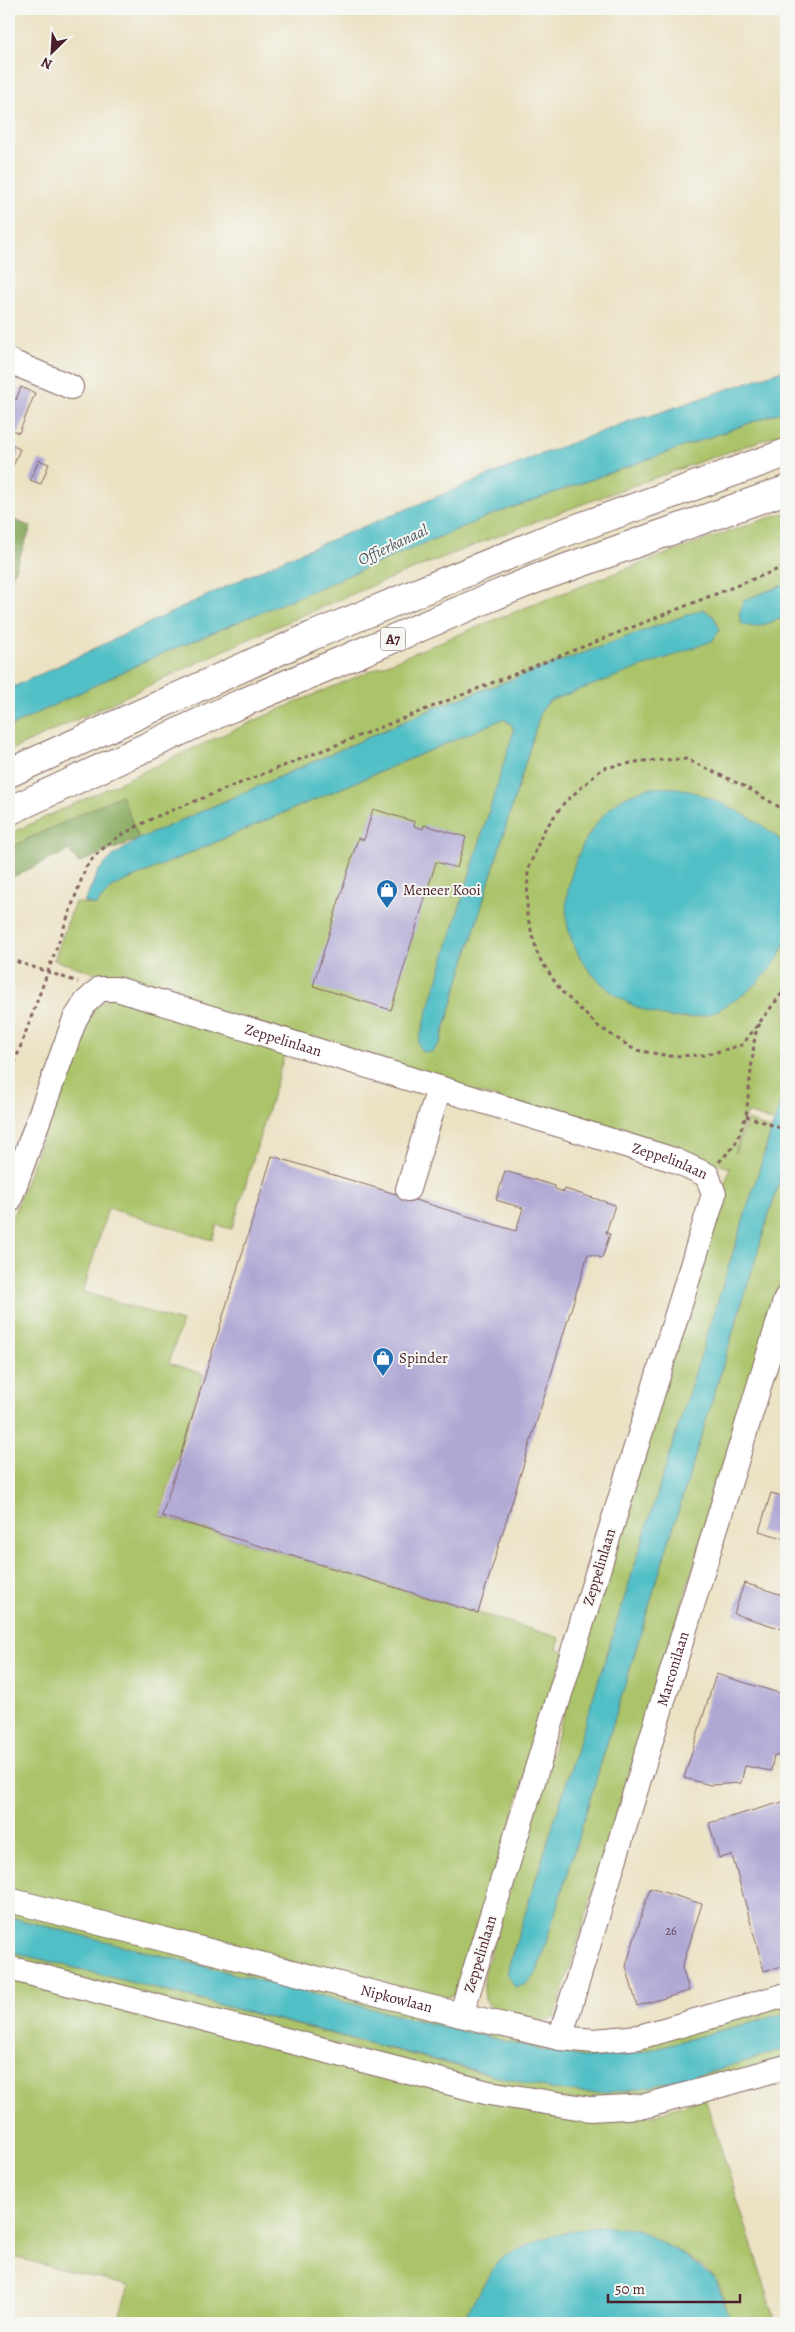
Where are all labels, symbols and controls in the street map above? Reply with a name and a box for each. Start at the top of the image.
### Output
north arrow [28,28,78,78]
text: N [38,53,55,74]
water label: Offierkanaal [354,519,432,571]
road number: A7 [380,628,406,650]
shop icon: Meneer Kooi [375,878,399,909]
place label: Meneer Kooi [403,880,481,900]
street label: Zeppelinlaan [242,1019,324,1061]
street label: Zeppelinlaan [630,1138,711,1184]
shop icon: Spinder [371,1346,395,1377]
place label: Spinder [399,1348,448,1368]
street label: Zeppelinlaan [578,1526,620,1608]
street label: Marconilaan [652,1629,694,1709]
street label: Zeppelinlaan [459,1913,501,1995]
house number: 26 [665,1923,677,1939]
street label: Nipkowlaan [358,1980,435,2017]
scale bar [608,2272,740,2304]
text: 50 m [615,2279,645,2299]

